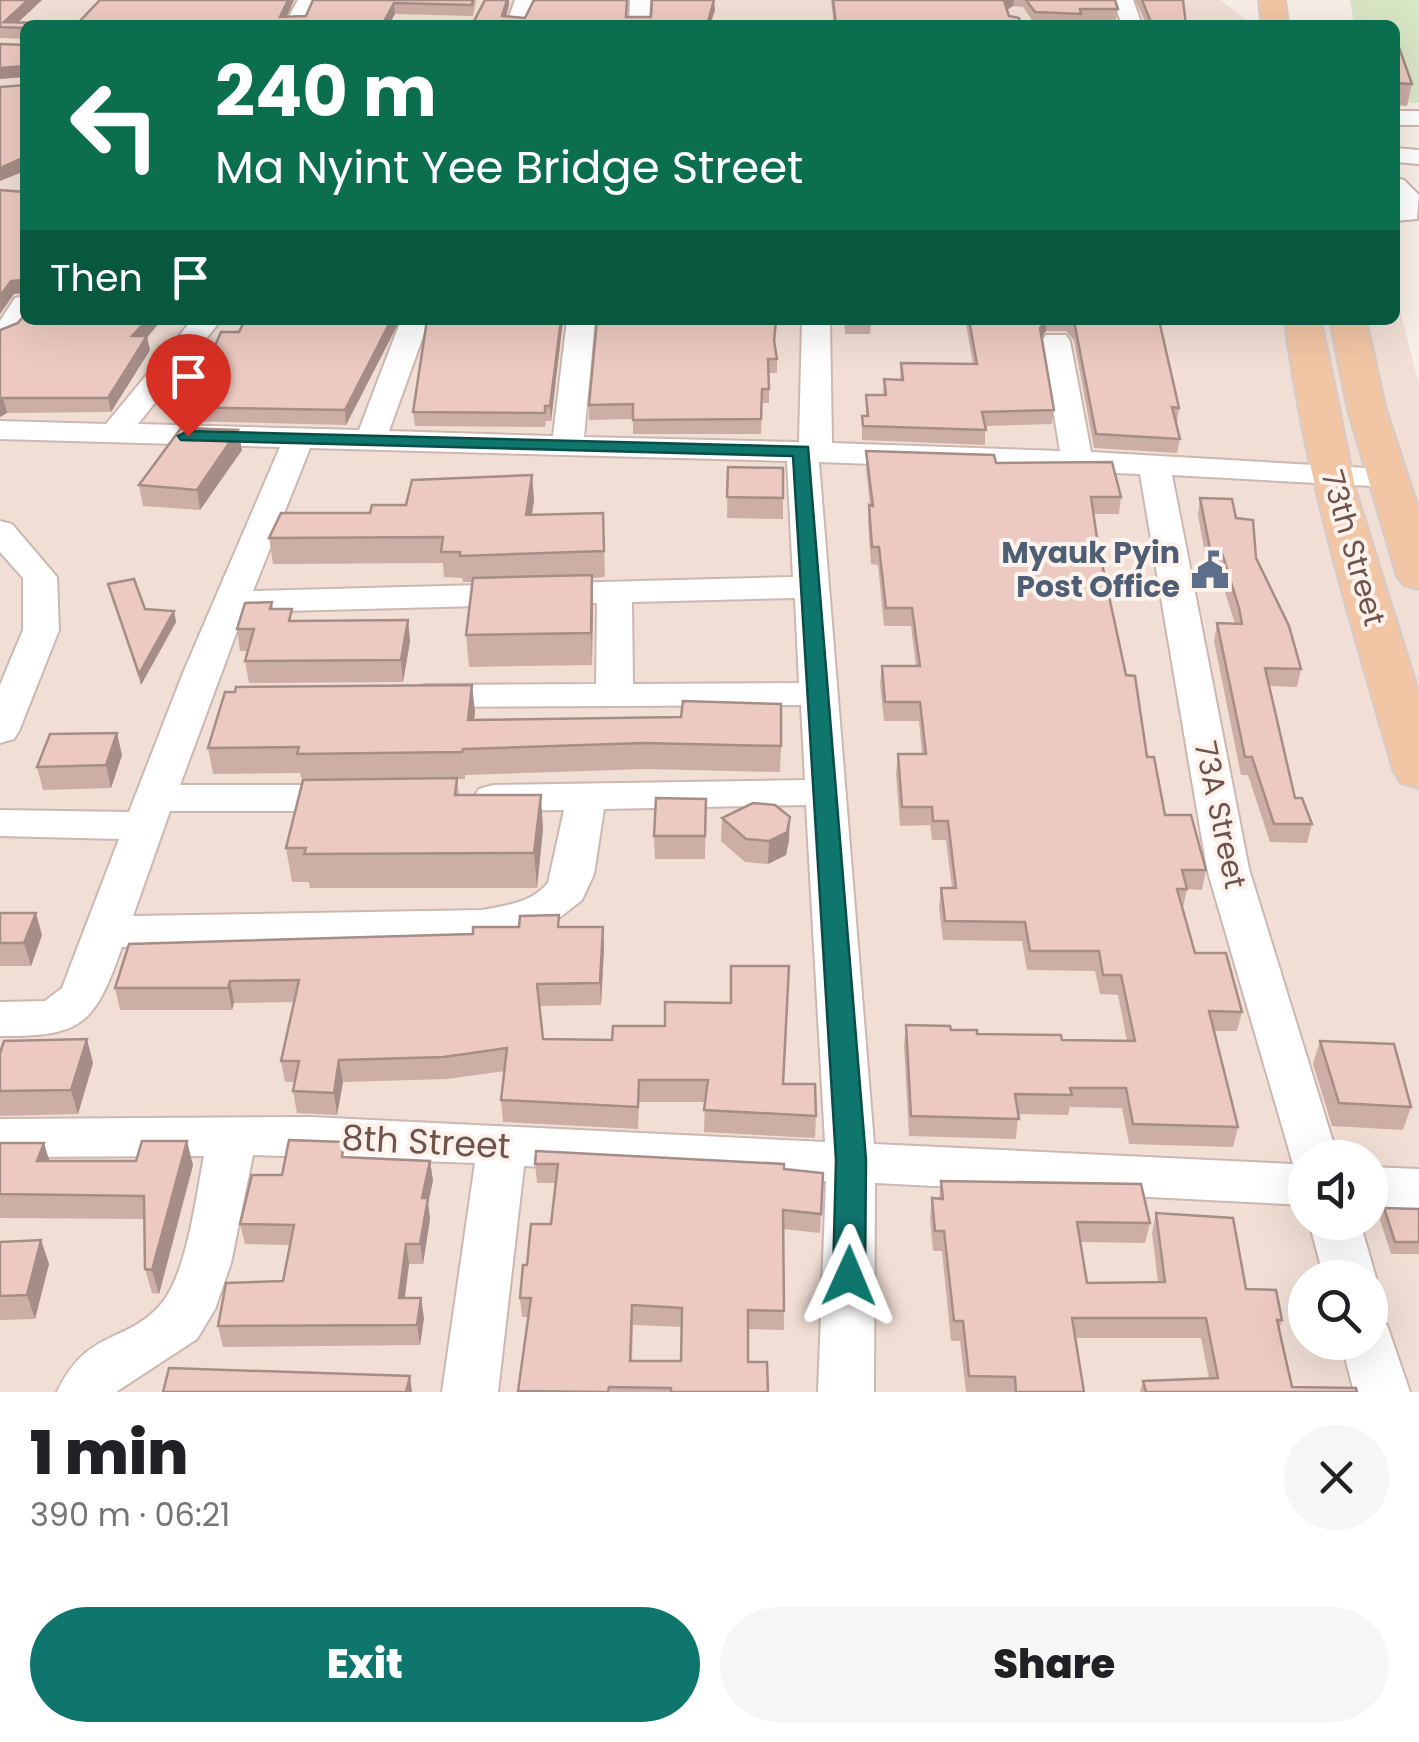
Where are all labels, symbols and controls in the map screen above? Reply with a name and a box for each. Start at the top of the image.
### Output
text: 240 m [215,42,437,141]
icon: left [50,60,180,190]
text: Ma Nyint Yee Bridge Street [215,136,803,199]
icon: arrive [163,250,218,305]
text: Then [50,251,143,304]
pin [146,334,231,437]
icon: arrive [161,349,216,404]
street label: 73th Street [1311,465,1396,631]
place label: Myauk Pyin Post Office [1001,531,1180,608]
public building icon: Myauk Pyin Post Office [1189,549,1231,591]
street label: 73A Street [1184,737,1257,893]
street label: 8th Street [340,1113,512,1170]
map controls [1288,1140,1388,1360]
button: sound [1288,1140,1388,1240]
position arrow [797,1224,901,1328]
button: search [1288,1260,1388,1360]
text: 1 min [30,1411,188,1495]
button: close [1284,1425,1389,1530]
text: 390 m · 06:21 [30,1492,230,1537]
button: Exit [30,1607,700,1722]
button: Share [720,1607,1389,1722]

